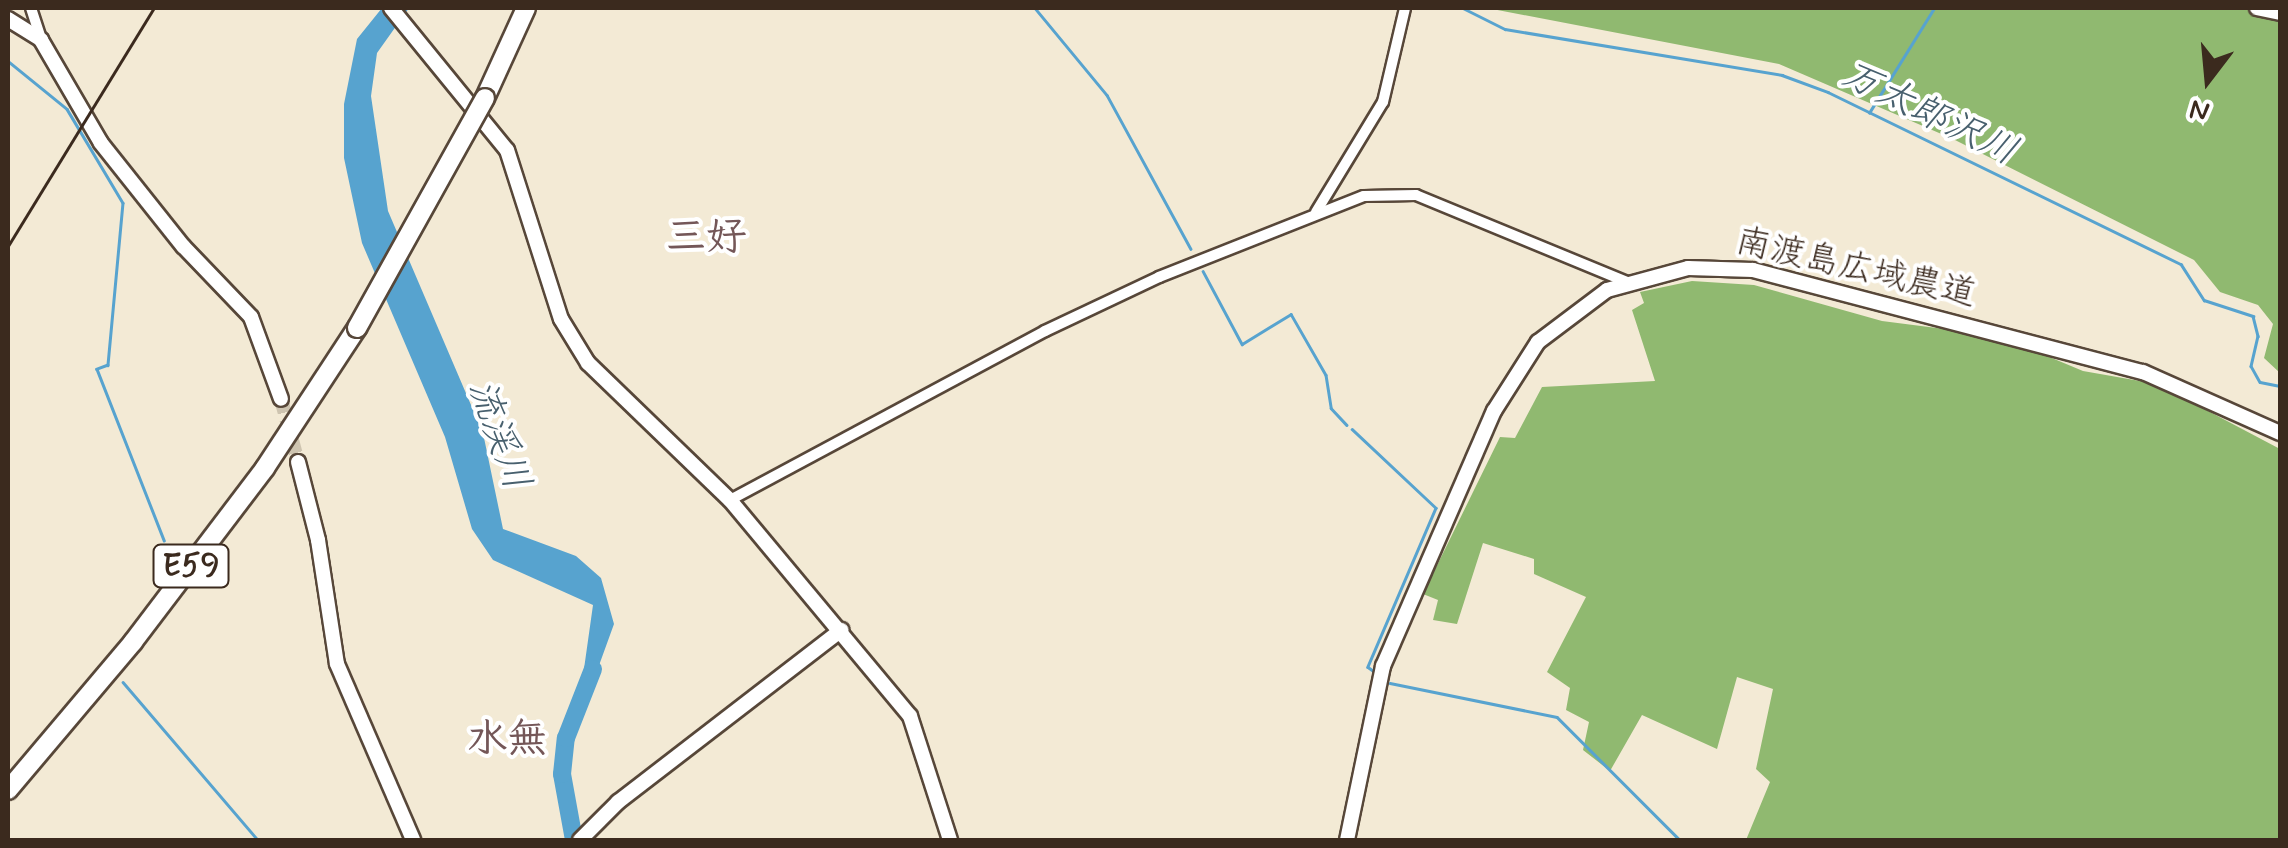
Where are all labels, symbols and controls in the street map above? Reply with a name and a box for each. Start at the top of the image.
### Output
north arrow [2158,30,2258,130]
water label: 万太郎沢川 [1834,52,2024,176]
text: N [2186,89,2214,130]
district label: 三好 [666,214,746,262]
street label: 南渡島広域農道 [1732,220,1980,316]
water label: 流渓川 [457,374,539,496]
road number: E59 [151,539,231,593]
district label: 水無 [467,716,547,764]

